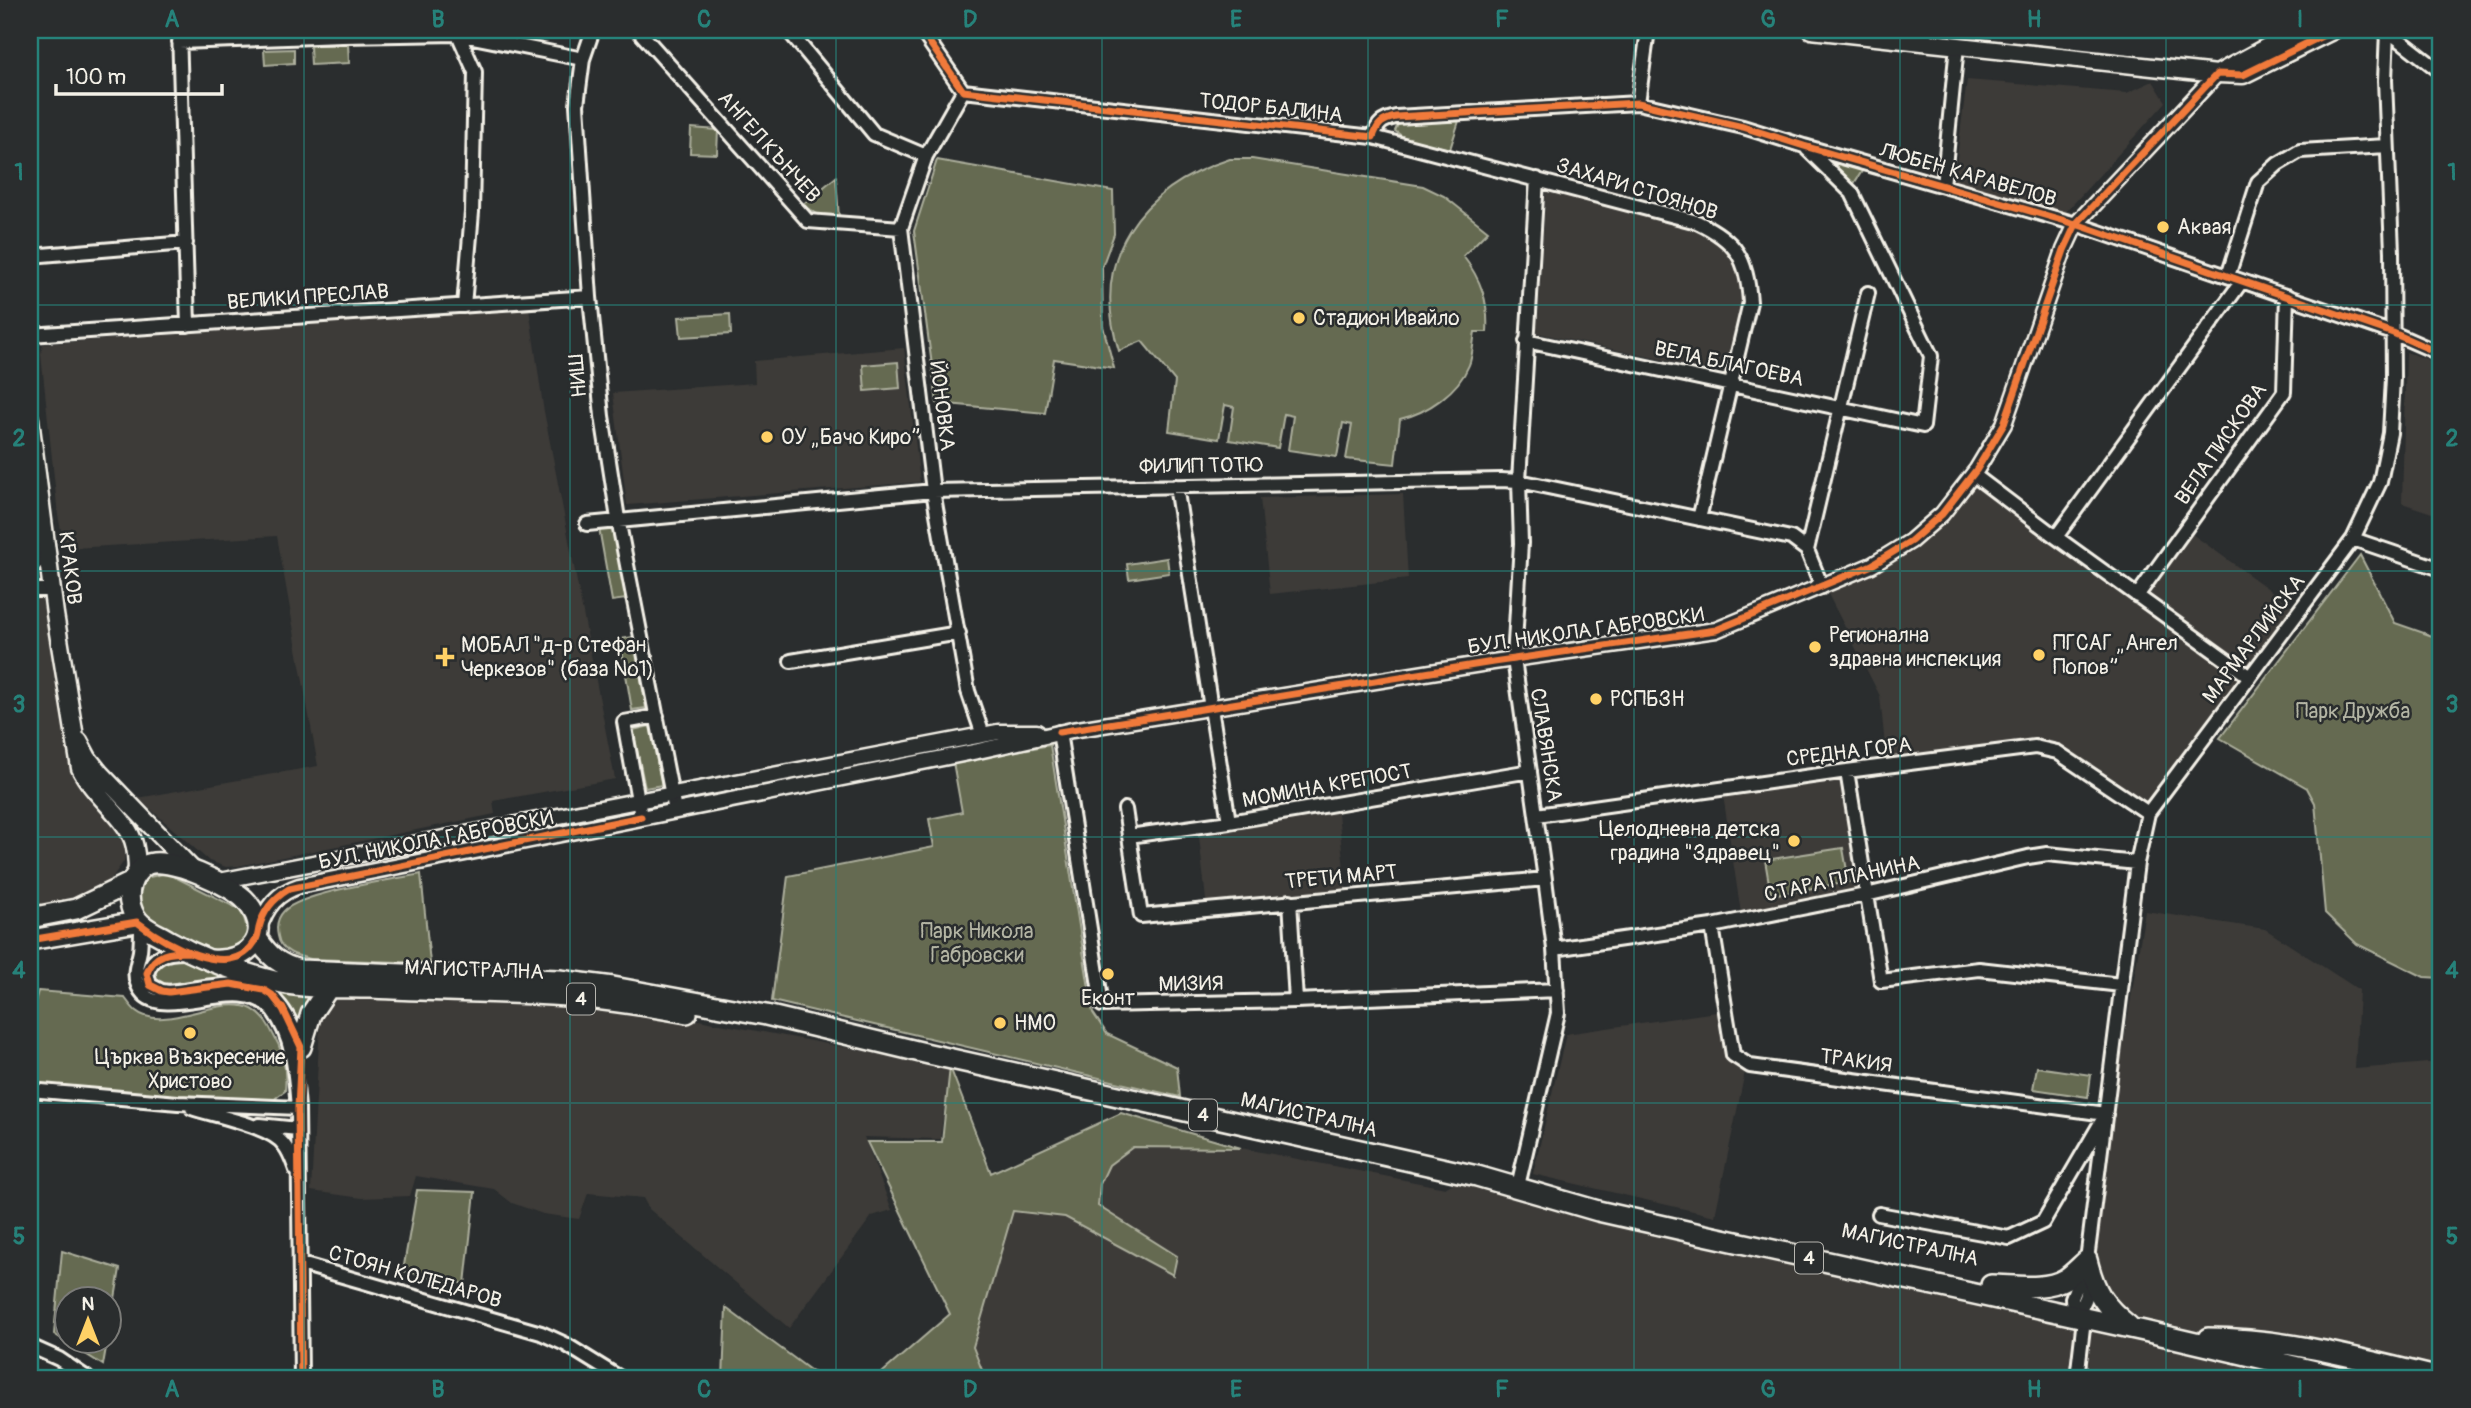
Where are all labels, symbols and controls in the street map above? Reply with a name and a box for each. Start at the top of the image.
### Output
text: A [165,5,180,34]
text: B [431,5,445,34]
text: C [697,5,711,34]
text: D [963,5,977,34]
text: E [1230,5,1242,34]
text: F [1495,5,1509,34]
text: G [1760,5,1776,34]
text: H [2027,5,2041,34]
text: I [2297,5,2303,34]
scale bar [56,52,222,96]
text: 100 m [66,64,126,91]
street label: АНГЕЛ КЪНЧЕВ [712,85,826,209]
street label: ТОДОР БАЛИНА [1198,87,1344,129]
street label: ЛЮБЕН КАРАВЕЛОВ [1876,137,2059,213]
street label: ЗАХАРИ СТОЯНОВ [1553,152,1721,226]
text: 1 [15,158,24,187]
text: 1 [2448,158,2457,187]
place label: Аквая [2177,214,2231,241]
marker: Аквая [2155,219,2171,235]
street label: ВЕЛИКИ ПРЕСЛАВ [226,278,390,316]
place label: Стадион Ивайло [1313,305,1460,332]
marker: Стадион Ивайло [1291,310,1307,326]
street label: ВЕЛА БЛАГОЕВА [1652,335,1806,393]
street label: НИШ [563,353,593,399]
street label: ЙОНОВКА [923,360,961,452]
street label: ВЕЛА ПИСКОВА [2169,378,2273,510]
text: 2 [13,424,26,453]
place label: ОУ „Бачо Киро” [781,424,920,451]
text: 2 [2446,424,2459,453]
marker: ОУ „Бачо Киро” [759,429,775,445]
street label: ФИЛИП ТОТЮ [1139,451,1263,481]
street label: КРАКОВ [52,530,88,606]
street label: МАРМАРЛИЙСКА [2197,569,2311,709]
street label: БУЛ. НИКОЛА ГАБРОВСКИ [1466,601,1706,661]
place label: Регионална здравна инспекция [1829,622,2001,673]
place label: ПГСАГ „Ангел Попов” [2053,630,2178,681]
place label: МОБАЛ "д-р Стефан Черкезов" (база №1) [461,632,654,683]
marker: Регионална здравна инспекция [1807,639,1823,655]
marker: МОБАЛ "д-р Стефан Черкезов" (база №1) [435,647,455,667]
marker: ПГСАГ „Ангел Попов” [2031,647,2047,663]
street label: СЛАВЯНСКА [1524,686,1568,804]
place label: РСПБЗН [1610,686,1685,713]
text: 3 [13,690,25,719]
text: 3 [2446,690,2458,719]
marker: РСПБЗН [1588,691,1604,707]
park label: Парк Дружба [2296,698,2410,725]
street label: СРЕДНА ГОРА [1785,731,1913,773]
street label: МОМИНА КРЕПОСТ [1240,758,1414,814]
street label: БУЛ. НИКОЛА ГАБРОВСКИ [316,804,556,876]
place label: Целодневна детска градина "Здравец" [1599,816,1780,867]
marker: Целодневна детска градина "Здравец" [1786,833,1802,849]
street label: СТАРА ПЛАНИНА [1762,849,1922,909]
street label: ТРЕТИ МАРТ [1284,859,1399,895]
park label: Парк Никола Габровски [920,918,1034,969]
street label: МАГИСТРАЛНА [404,954,544,986]
text: 4 [12,956,26,985]
text: 4 [2445,956,2459,985]
marker: Еконт [1100,966,1116,982]
street label: МИЗИЯ [1158,970,1224,998]
road number: 4 [567,984,595,1015]
place label: Еконт [1081,985,1135,1012]
place label: HMO [1014,1010,1056,1037]
marker: HMO [992,1015,1008,1031]
marker: Църква Възкресение Христово [182,1025,198,1041]
street label: ТРАКИЯ [1818,1043,1894,1079]
place label: Църква Възкресение Христово [95,1044,286,1095]
street label: МАГИСТРАЛНА [1238,1086,1380,1144]
road number: 4 [1189,1100,1217,1130]
street label: МАГИСТРАЛНА [1839,1217,1981,1273]
text: 5 [13,1222,25,1251]
text: 5 [2446,1222,2458,1251]
street label: СТОЯН КОЛЕДАРОВ [325,1239,505,1315]
road number: 4 [1795,1242,1823,1274]
north arrow [52,1286,122,1356]
text: N [82,1292,95,1316]
text: A [165,1375,180,1404]
text: B [431,1375,445,1404]
text: C [697,1375,711,1404]
text: D [963,1375,977,1404]
text: E [1230,1375,1242,1404]
text: F [1495,1375,1509,1404]
text: G [1760,1375,1776,1404]
text: H [2027,1375,2041,1404]
text: I [2297,1375,2303,1404]

